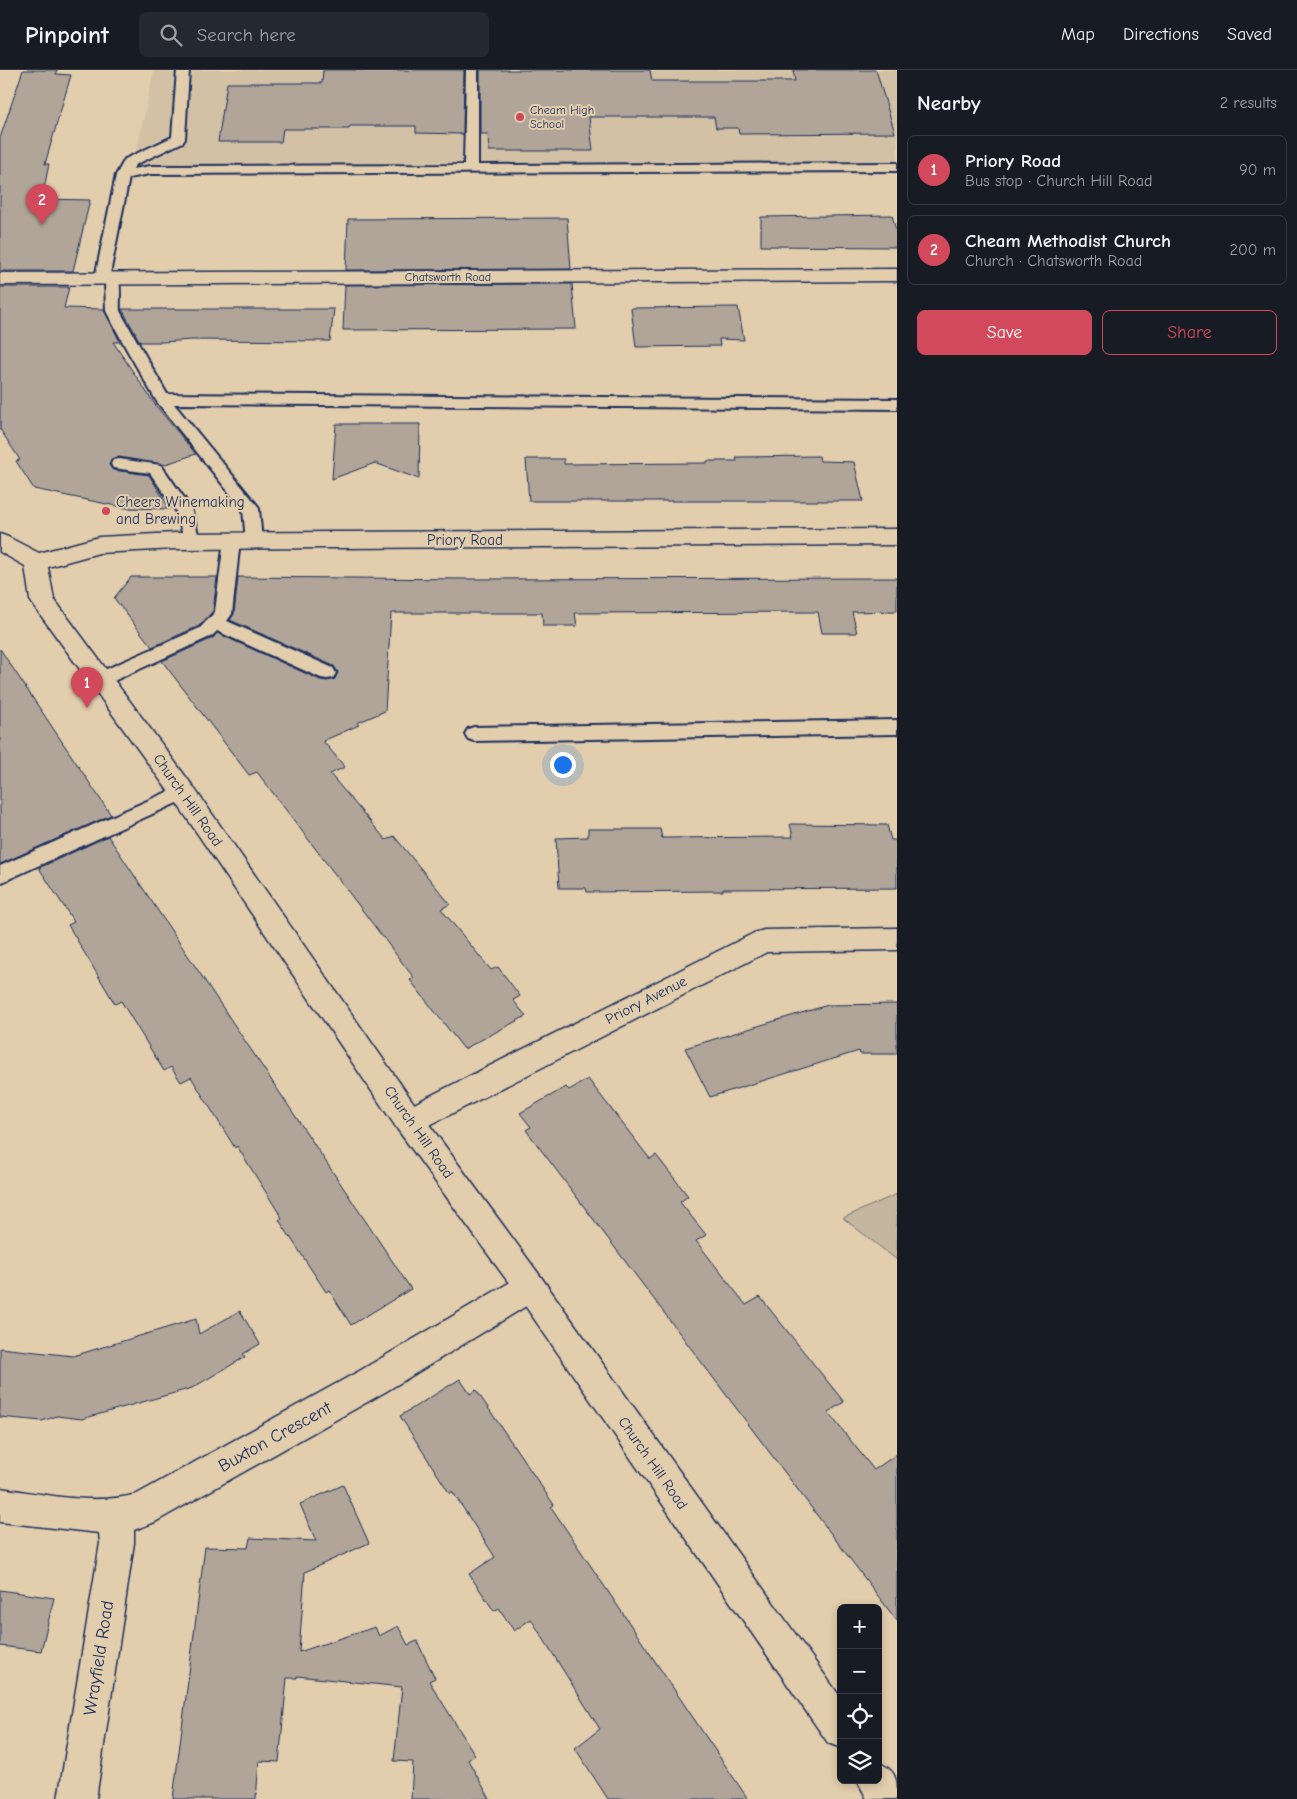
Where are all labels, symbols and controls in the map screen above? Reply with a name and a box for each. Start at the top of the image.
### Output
search box [139,12,489,57]
text: Pinpoint [25,21,109,49]
icon: search [157,21,185,49]
text: Search here [197,24,296,46]
text: Map [1061,24,1095,45]
text: Directions [1123,24,1199,45]
text: Saved [1227,24,1272,45]
text: Nearby [917,91,981,115]
text: 2 results [1220,94,1277,112]
place label: Cheam High School [530,103,594,131]
marker: Cheam High School [514,111,526,123]
text: Priory Road [965,150,1061,172]
text: 1 [931,161,937,179]
text: 90 m [1239,161,1276,179]
text: Bus stop · Church Hill Road [965,172,1153,190]
pin: 2 [26,184,58,225]
text: Cheam Methodist Church [965,230,1171,252]
text: 2 [930,241,938,259]
text: 200 m [1230,241,1276,259]
text: Church · Chatsworth Road [965,252,1142,270]
street label: Chatsworth Road [405,270,491,284]
button: Save [917,310,1092,355]
button: Share [1102,310,1277,355]
place label: Cheers Winemaking and Brewing [116,493,245,528]
marker: Cheers Winemaking and Brewing [100,505,112,517]
street label: Priory Road [427,531,503,549]
pin: 1 [71,667,103,708]
street label: Church Hill Road [149,750,227,850]
your location [550,752,576,778]
street label: Priory Avenue [602,972,690,1028]
street label: Church Hill Road [380,1082,458,1182]
street label: Buxton Crescent [215,1397,336,1477]
street label: Church Hill Road [614,1413,692,1513]
street label: Wrayfield Road [80,1599,118,1717]
map controls [837,1604,882,1784]
button: + [837,1604,882,1649]
button: − [837,1649,882,1694]
button: locate [837,1694,882,1739]
button: layers [837,1739,882,1784]

